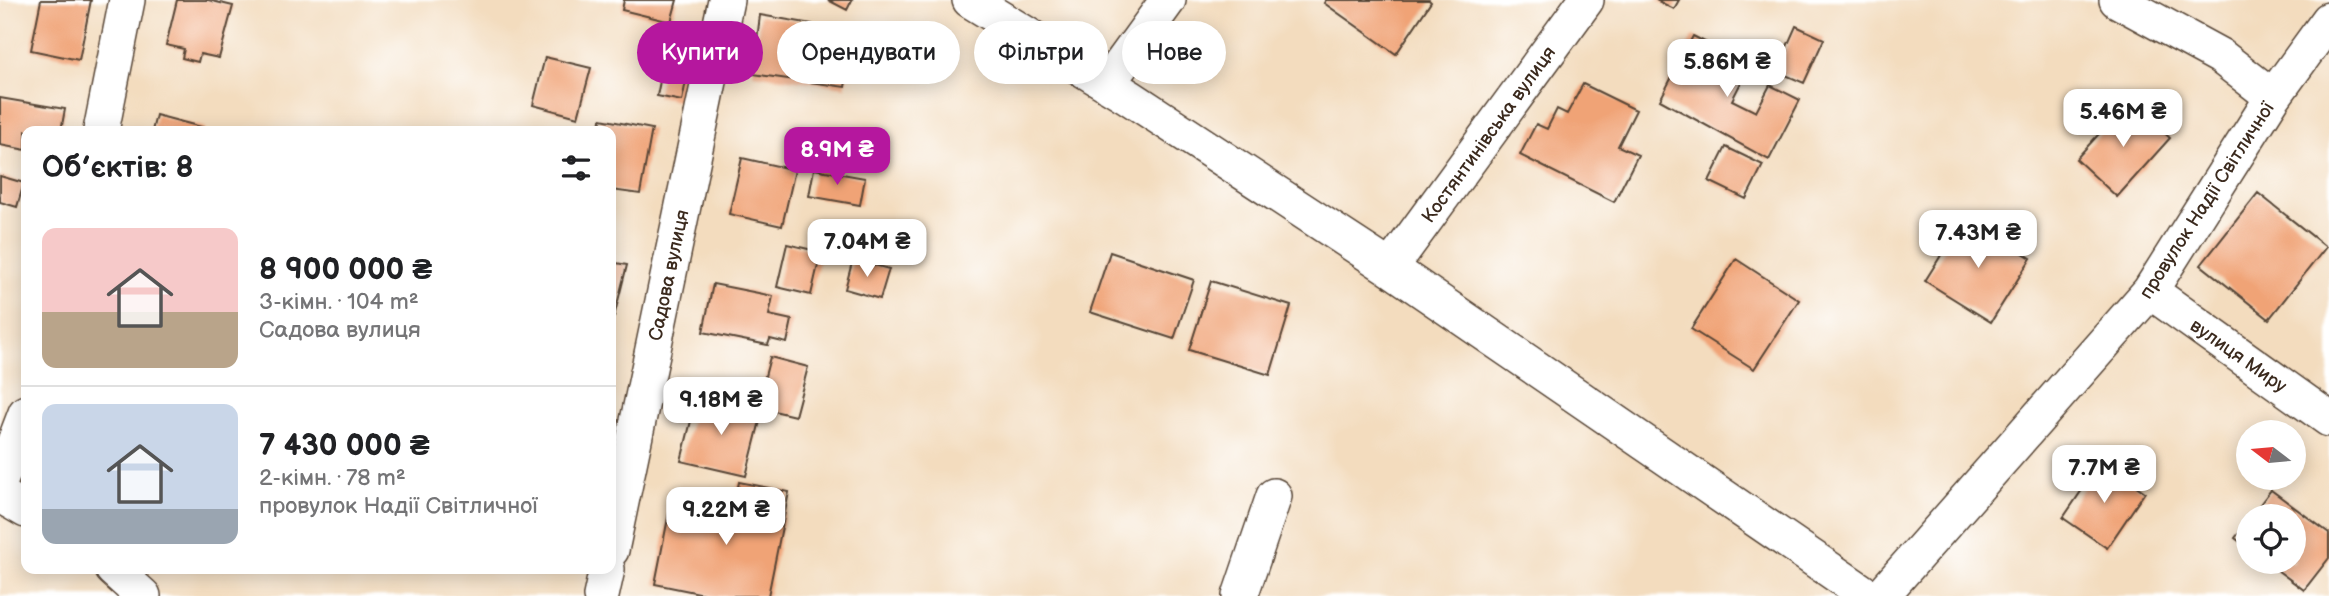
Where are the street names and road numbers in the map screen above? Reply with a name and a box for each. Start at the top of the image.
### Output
street label: Костянтинівська вулиця [1417,42,1561,228]
street label: провулок Надії Світличної [2135,98,2280,304]
street label: Садова вулиця [644,208,695,343]
street label: вулиця Миру [2185,314,2291,398]

